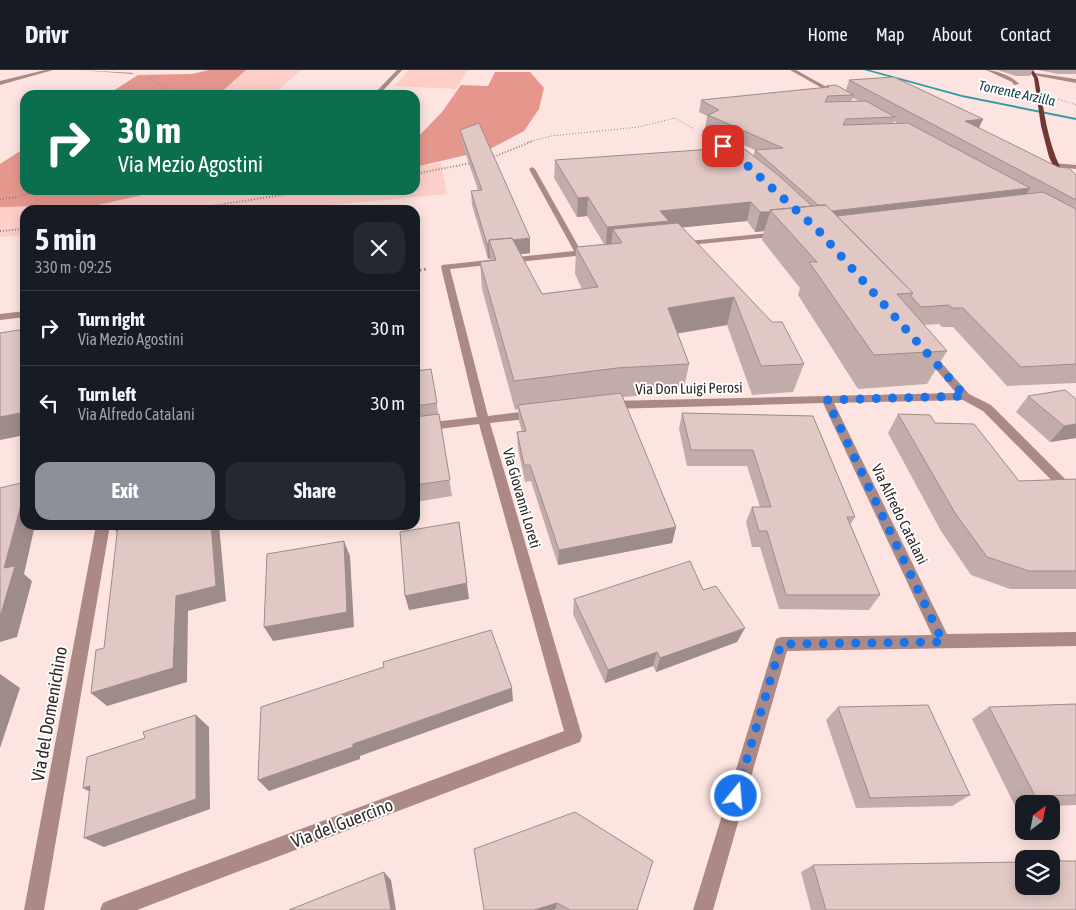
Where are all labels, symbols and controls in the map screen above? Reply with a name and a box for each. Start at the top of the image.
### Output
text: Drivr [25,21,68,48]
text: Home [808,24,848,45]
text: Map [876,24,905,45]
text: About [933,24,972,45]
text: Contact [1000,24,1051,45]
water label: Torrente Arzilla [977,77,1057,109]
icon: right [35,110,100,175]
text: 30 m [118,110,181,150]
pin [702,125,744,167]
icon: arrive [709,132,737,160]
text: Via Mezio Agostini [118,151,263,177]
text: 5 min [35,222,96,256]
button: close [353,222,405,274]
text: 330 m · 09:25 [35,258,112,276]
text: Turn right [78,308,145,330]
icon: right [35,314,63,342]
text: 30 m [371,317,405,339]
text: Via Mezio Agostini [78,330,184,348]
street label: Via Don Luigi Perosi [635,379,743,397]
text: Turn left [78,383,136,405]
icon: left [35,389,63,417]
text: 30 m [371,392,405,414]
text: Via Alfredo Catalani [78,405,195,423]
street label: Via Giovanni Loreti [500,446,544,550]
street label: Via Alfredo Catalani [868,461,932,567]
button: Exit [35,462,215,520]
button: Share [225,462,405,520]
street label: Via del Domenichino [27,645,71,783]
position arrow [709,769,761,821]
street label: Via del Guercino [288,794,396,852]
north arrow [1015,795,1060,840]
map controls [1015,795,1060,895]
button: layers [1015,850,1060,895]

